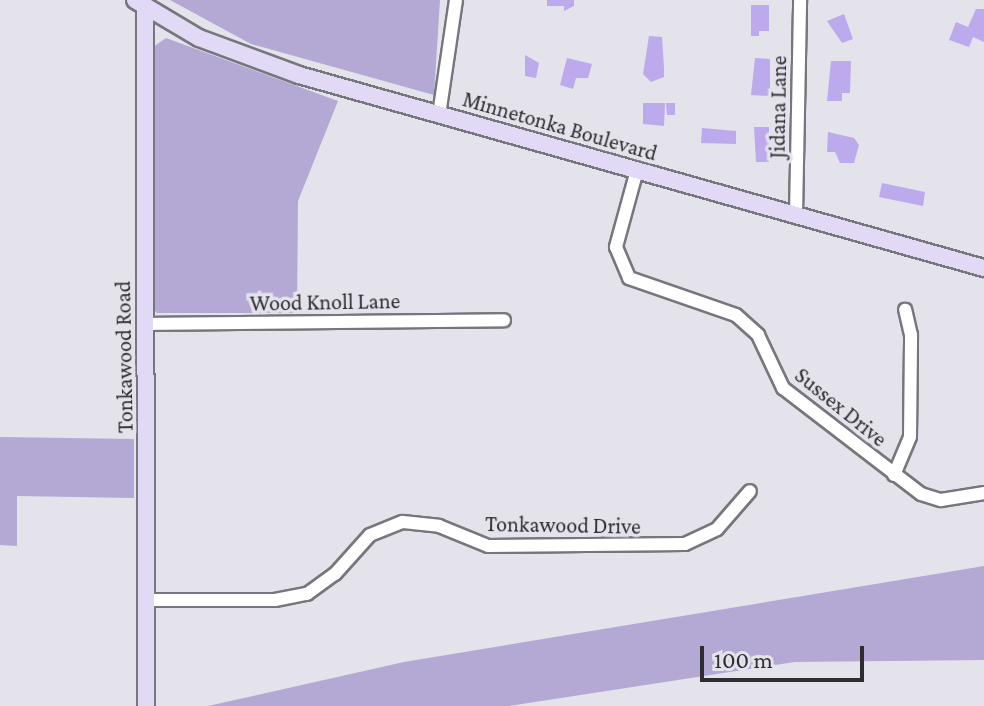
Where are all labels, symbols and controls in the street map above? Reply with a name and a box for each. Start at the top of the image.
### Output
street label: Jidana Lane [764,55,792,159]
street label: Minnetonka Boulevard [460,86,660,166]
street label: Tonkawood Road [109,281,139,433]
street label: Wood Knoll Lane [250,287,400,317]
street label: Sussex Drive [790,362,892,452]
street label: Tonkawood Drive [485,510,641,540]
scale bar [704,630,868,680]
text: 100 m [714,646,773,673]

